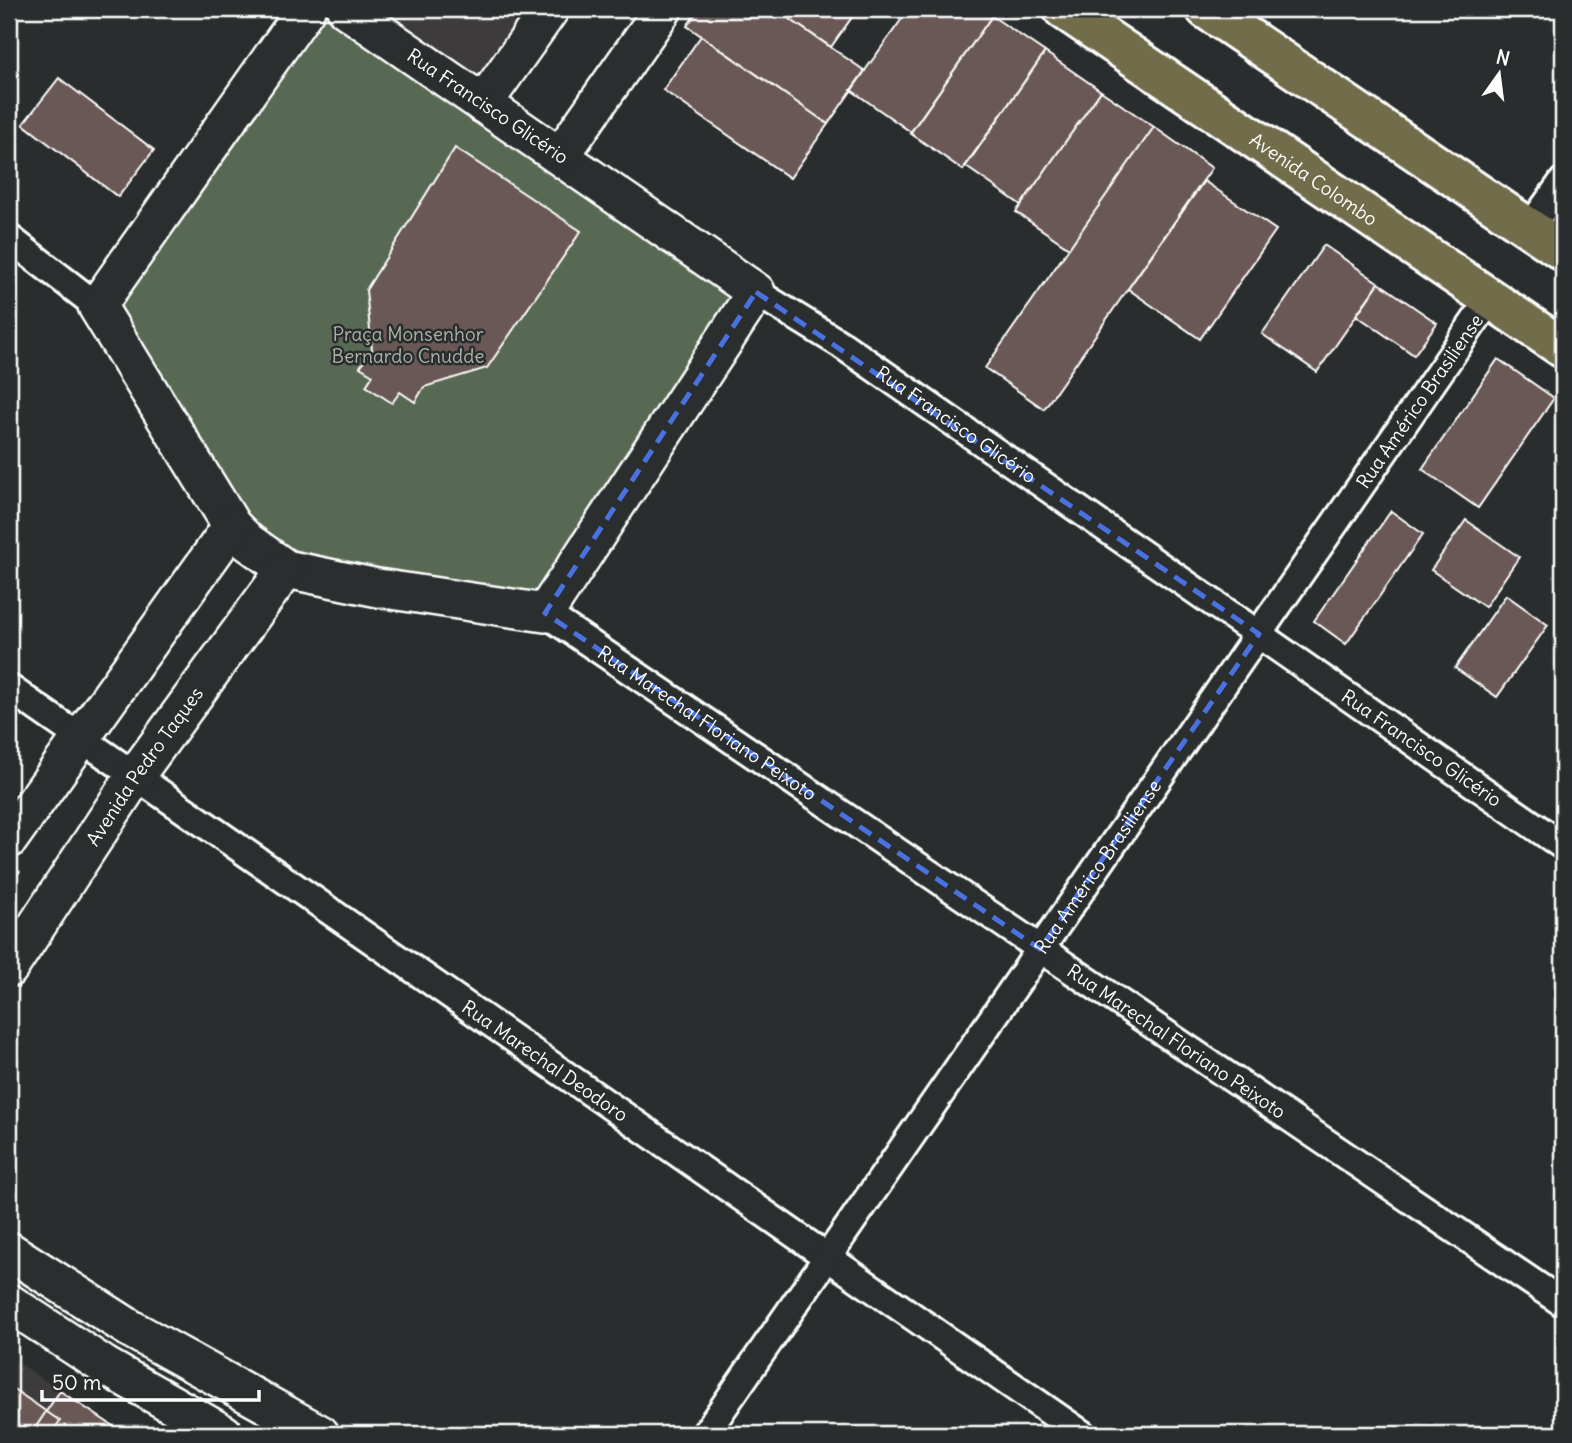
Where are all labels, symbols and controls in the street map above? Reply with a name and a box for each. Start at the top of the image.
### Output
north arrow [1464,38,1534,108]
street label: Rua Francisco Glicério [403,43,573,169]
text: N [1494,44,1512,71]
street label: Avenida Colombo [1245,127,1382,231]
street label: Rua Américo Brasiliense [1351,309,1488,493]
park label: Praça Monsenhor Bernardo Cnudde [331,322,485,368]
street label: Rua Francisco Glicério [871,360,1041,488]
street label: Rua Marechal Floriano Peixoto [593,640,821,806]
street label: Avenida Pedro Taques [81,682,208,850]
street label: Rua Francisco Glicério [1337,684,1506,812]
street label: Rua Américo Brasiliense [1029,775,1166,958]
street label: Rua Marechal Floriano Peixoto [1063,959,1291,1124]
street label: Rua Marechal Deodoro [457,995,633,1127]
scale bar [42,1359,259,1403]
text: 50 m [52,1369,101,1396]

